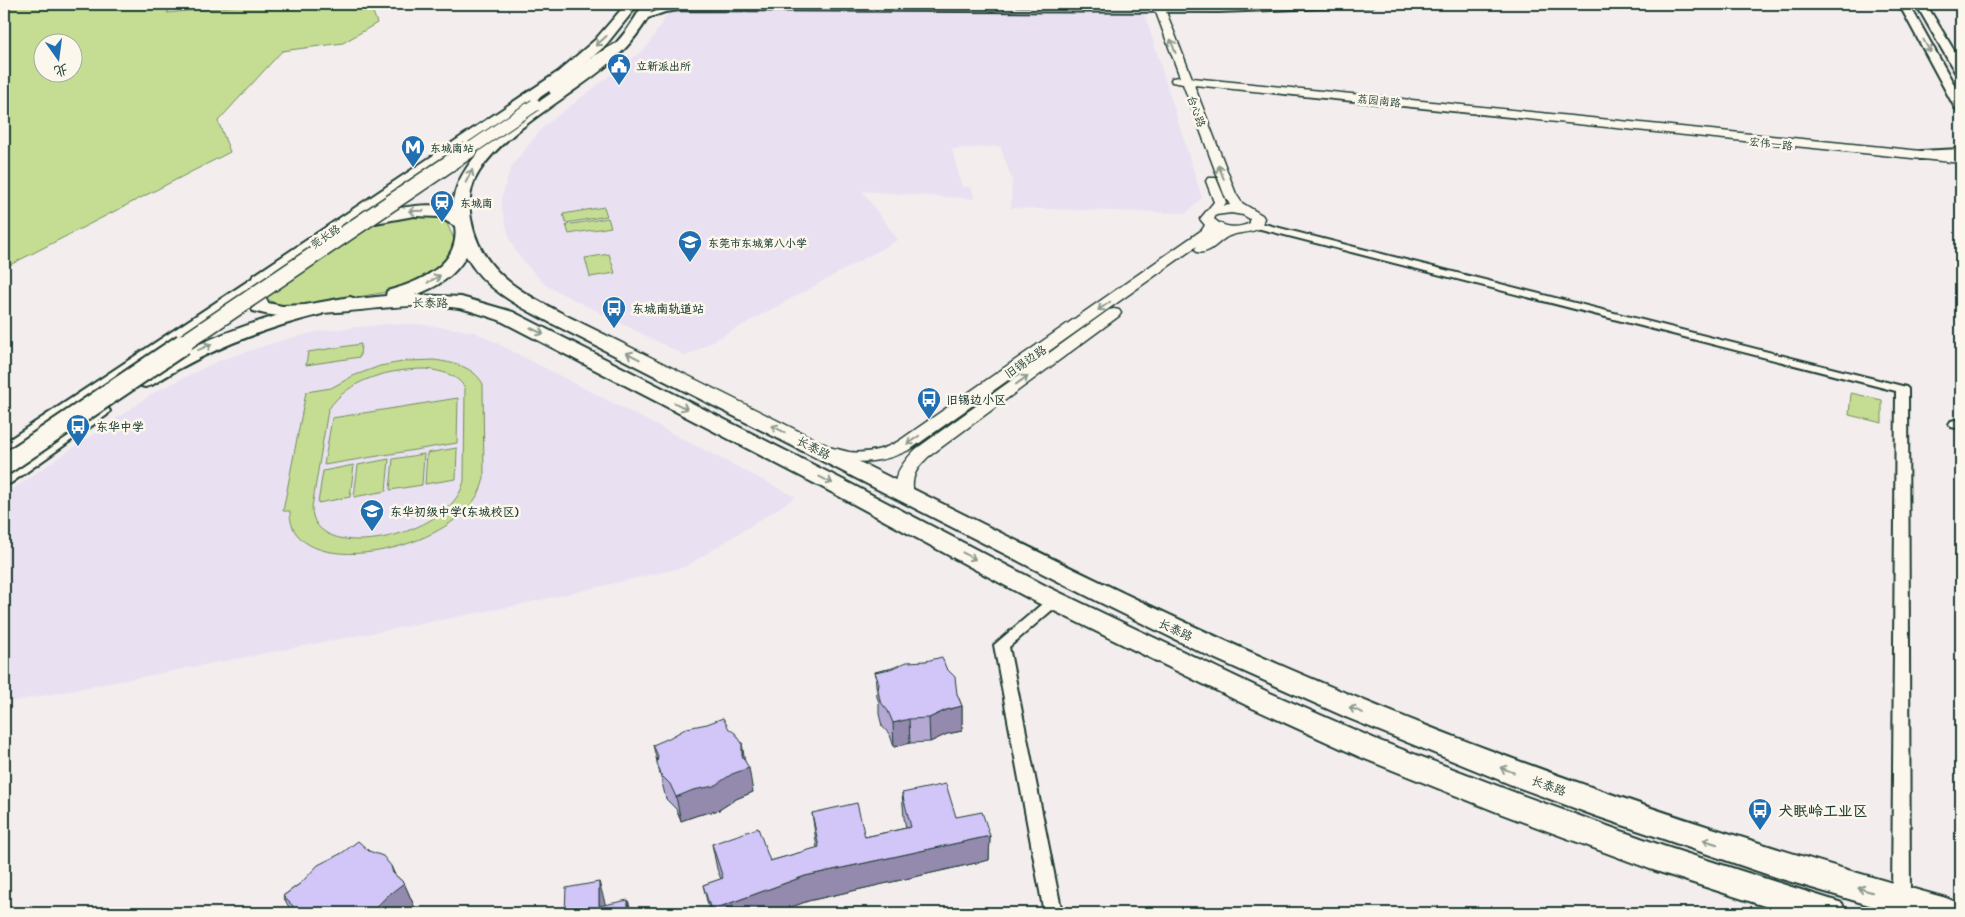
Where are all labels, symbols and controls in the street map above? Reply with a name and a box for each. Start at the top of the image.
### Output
north arrow [32,32,82,82]
one-way arrow [595,35,607,47]
one-way arrow [1168,38,1177,54]
one-way arrow [1922,39,1932,54]
public building icon: 立新派出所 [606,52,632,86]
place label: 立新派出所 [636,58,691,73]
text: 北 [52,60,70,82]
street label: 荔园南路 [1356,90,1402,110]
street label: 台心路 [1184,93,1210,129]
street label: 宏伟一路 [1748,133,1794,153]
metro station icon: 东城南站 [400,134,426,168]
place label: 东城南站 [430,140,474,155]
one-way arrow [1216,165,1225,181]
one-way arrow [465,169,474,184]
station icon: 东城南 [429,189,455,223]
place label: 东城南 [460,195,493,210]
one-way arrow [408,207,424,216]
street label: 莞长路 [307,221,343,251]
school or university icon: 东莞市东城第八小学 [677,229,703,263]
place label: 东莞市东城第八小学 [708,235,807,250]
one-way arrow [426,274,441,284]
street label: 长泰路 [412,294,448,310]
bus stop icon: 东城南轨道站 [601,295,627,329]
place label: 东城南轨道站 [632,300,704,316]
one-way arrow [1097,301,1111,311]
one-way arrow [529,326,544,336]
one-way arrow [197,341,212,351]
street label: 旧锡边路 [1001,341,1049,381]
one-way arrow [626,351,641,360]
one-way arrow [1015,375,1029,385]
bus stop icon: 旧锡边小区 [916,386,942,420]
place label: 旧锡边小区 [946,391,1006,407]
one-way arrow [673,402,688,411]
bus stop icon: 东华中学 [65,413,91,447]
place label: 东华中学 [96,418,144,434]
one-way arrow [771,424,786,433]
street label: 长泰路 [794,432,834,462]
one-way arrow [907,435,921,445]
one-way arrow [818,475,833,485]
school or university icon: 东华初级中学(东城校区) [359,498,385,532]
place label: 东华初级中学(东城校区) [390,503,519,519]
one-way arrow [961,552,976,561]
street label: 长泰路 [1156,614,1196,644]
one-way arrow [1349,704,1364,713]
one-way arrow [1500,765,1516,774]
street label: 长泰路 [1529,771,1569,799]
bus stop icon: 犬眠岭工业区 [1747,797,1773,831]
place label: 犬眠岭工业区 [1778,800,1868,820]
one-way arrow [1703,837,1718,846]
one-way arrow [1857,885,1873,895]

